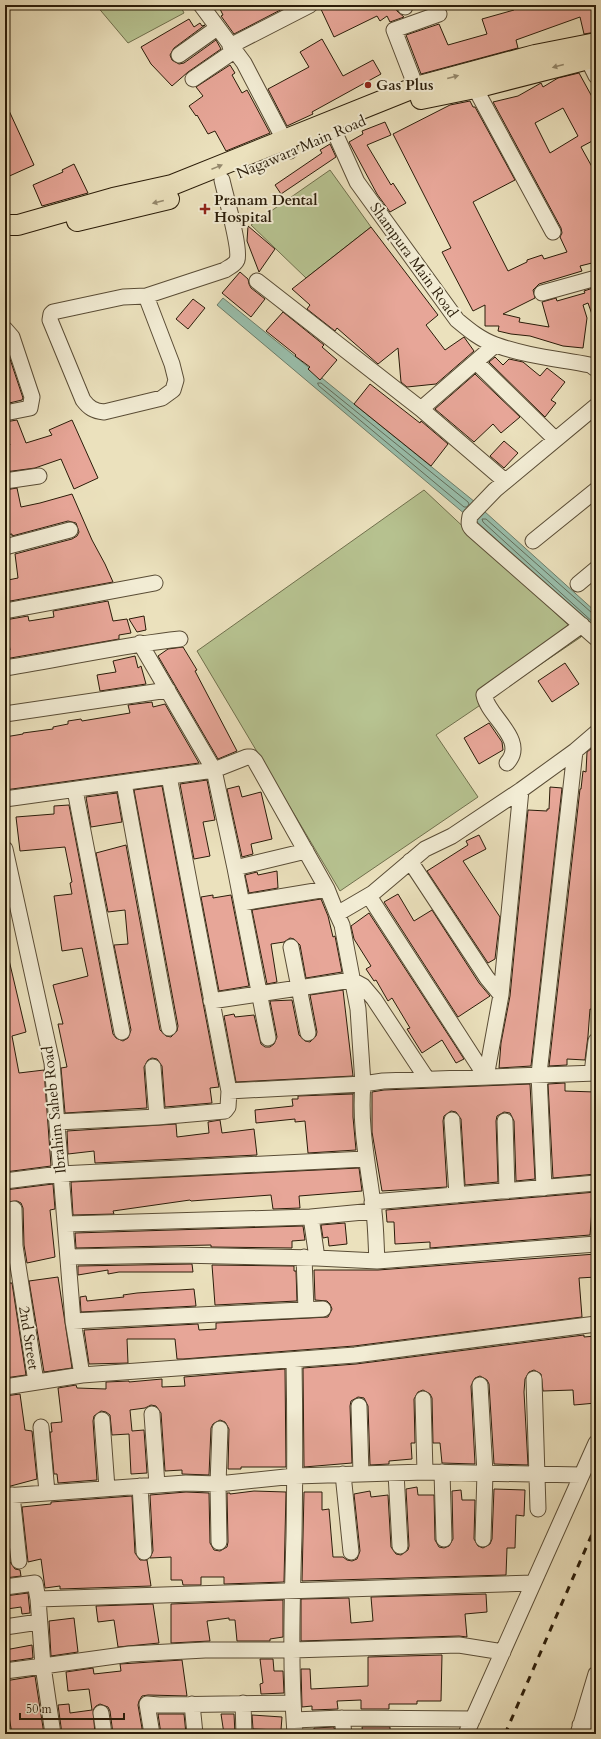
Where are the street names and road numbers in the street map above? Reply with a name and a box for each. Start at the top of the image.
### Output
street label: Nagawara Main Road [233,111,369,183]
street label: Shampura Main Road [366,199,462,321]
street label: Ibrahim Saheb Road [37,1045,71,1175]
street label: 2nd Street [14,1305,44,1372]

